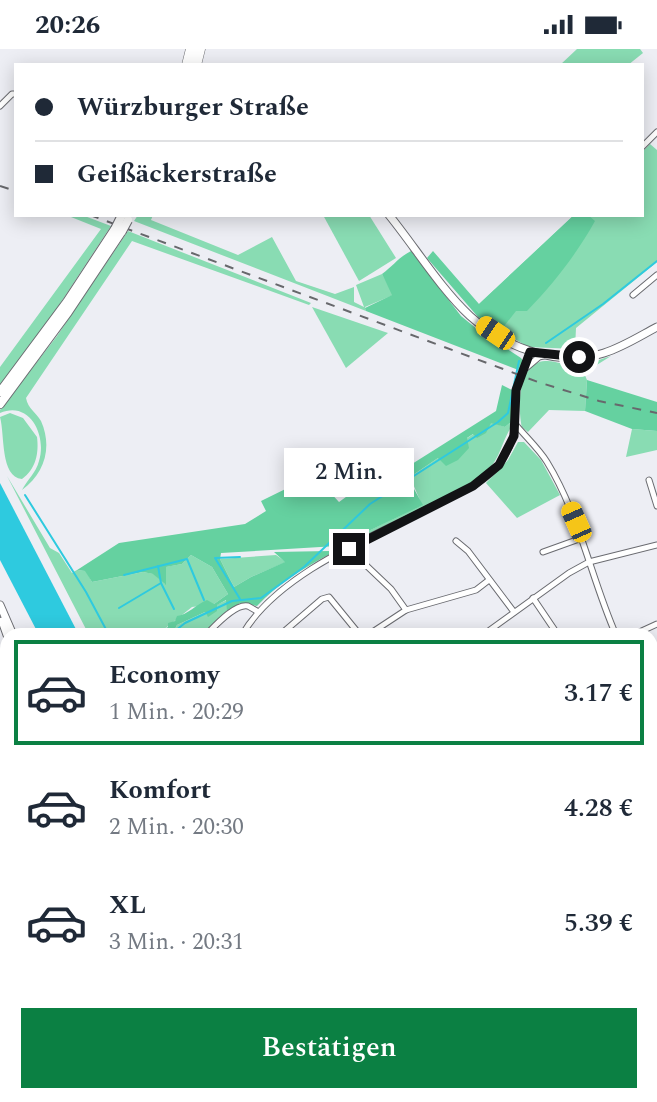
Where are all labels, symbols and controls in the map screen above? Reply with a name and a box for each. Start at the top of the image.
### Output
text: 20:26 [35,5,100,45]
text: Würzburger Straße [77,87,309,127]
text: Geißäckerstraße [77,154,277,194]
car [472,313,519,353]
route start [563,341,595,373]
callout: 2 Min. [284,447,414,497]
text: 2 Min. [315,455,383,490]
car [558,499,595,545]
route end [333,533,365,565]
text: Economy [109,655,219,695]
icon: car [25,661,88,724]
text: 3.17 € [564,673,633,713]
text: 1 Min. · 20:29 [109,695,244,730]
text: Komfort [109,770,211,810]
icon: car [25,776,88,839]
text: 4.28 € [564,788,633,828]
text: 2 Min. · 20:30 [109,810,244,845]
text: XL [109,885,146,925]
icon: car [25,891,88,954]
text: 5.39 € [564,903,633,943]
text: 3 Min. · 20:31 [109,925,244,960]
button: Bestätigen [21,1008,637,1088]

